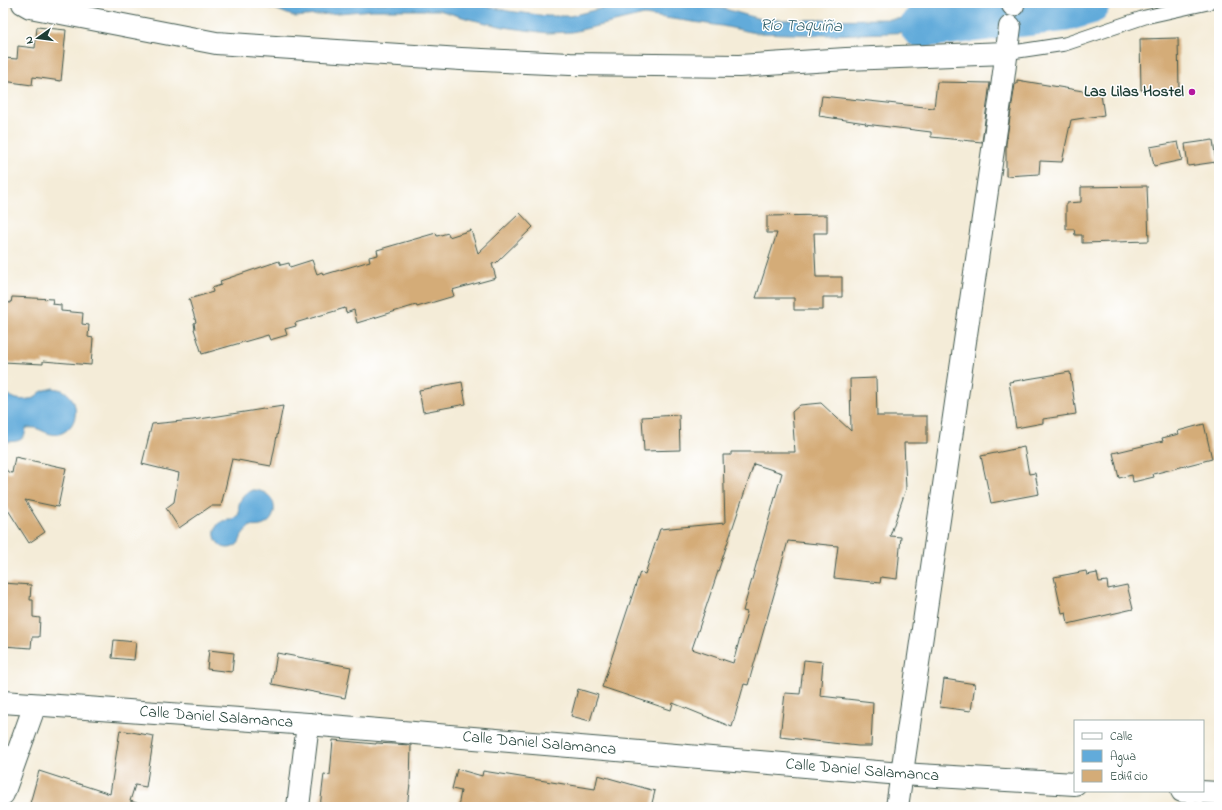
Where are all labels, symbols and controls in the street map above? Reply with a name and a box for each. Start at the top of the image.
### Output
water label: Río Taquiña [760,13,843,39]
north arrow [18,18,58,58]
text: N [21,35,38,46]
place label: Las Lilas Hostel [1084,80,1184,104]
marker: Las Lilas Hostel [1187,87,1197,97]
street label: Calle Daniel Salamanca [139,700,294,735]
legend [1074,720,1204,792]
street label: Calle Daniel Salamanca [462,725,617,762]
text: Calle [1110,728,1133,746]
text: Agua [1110,748,1136,767]
street label: Calle Daniel Salamanca [784,752,940,788]
text: Edificio [1110,768,1148,786]

